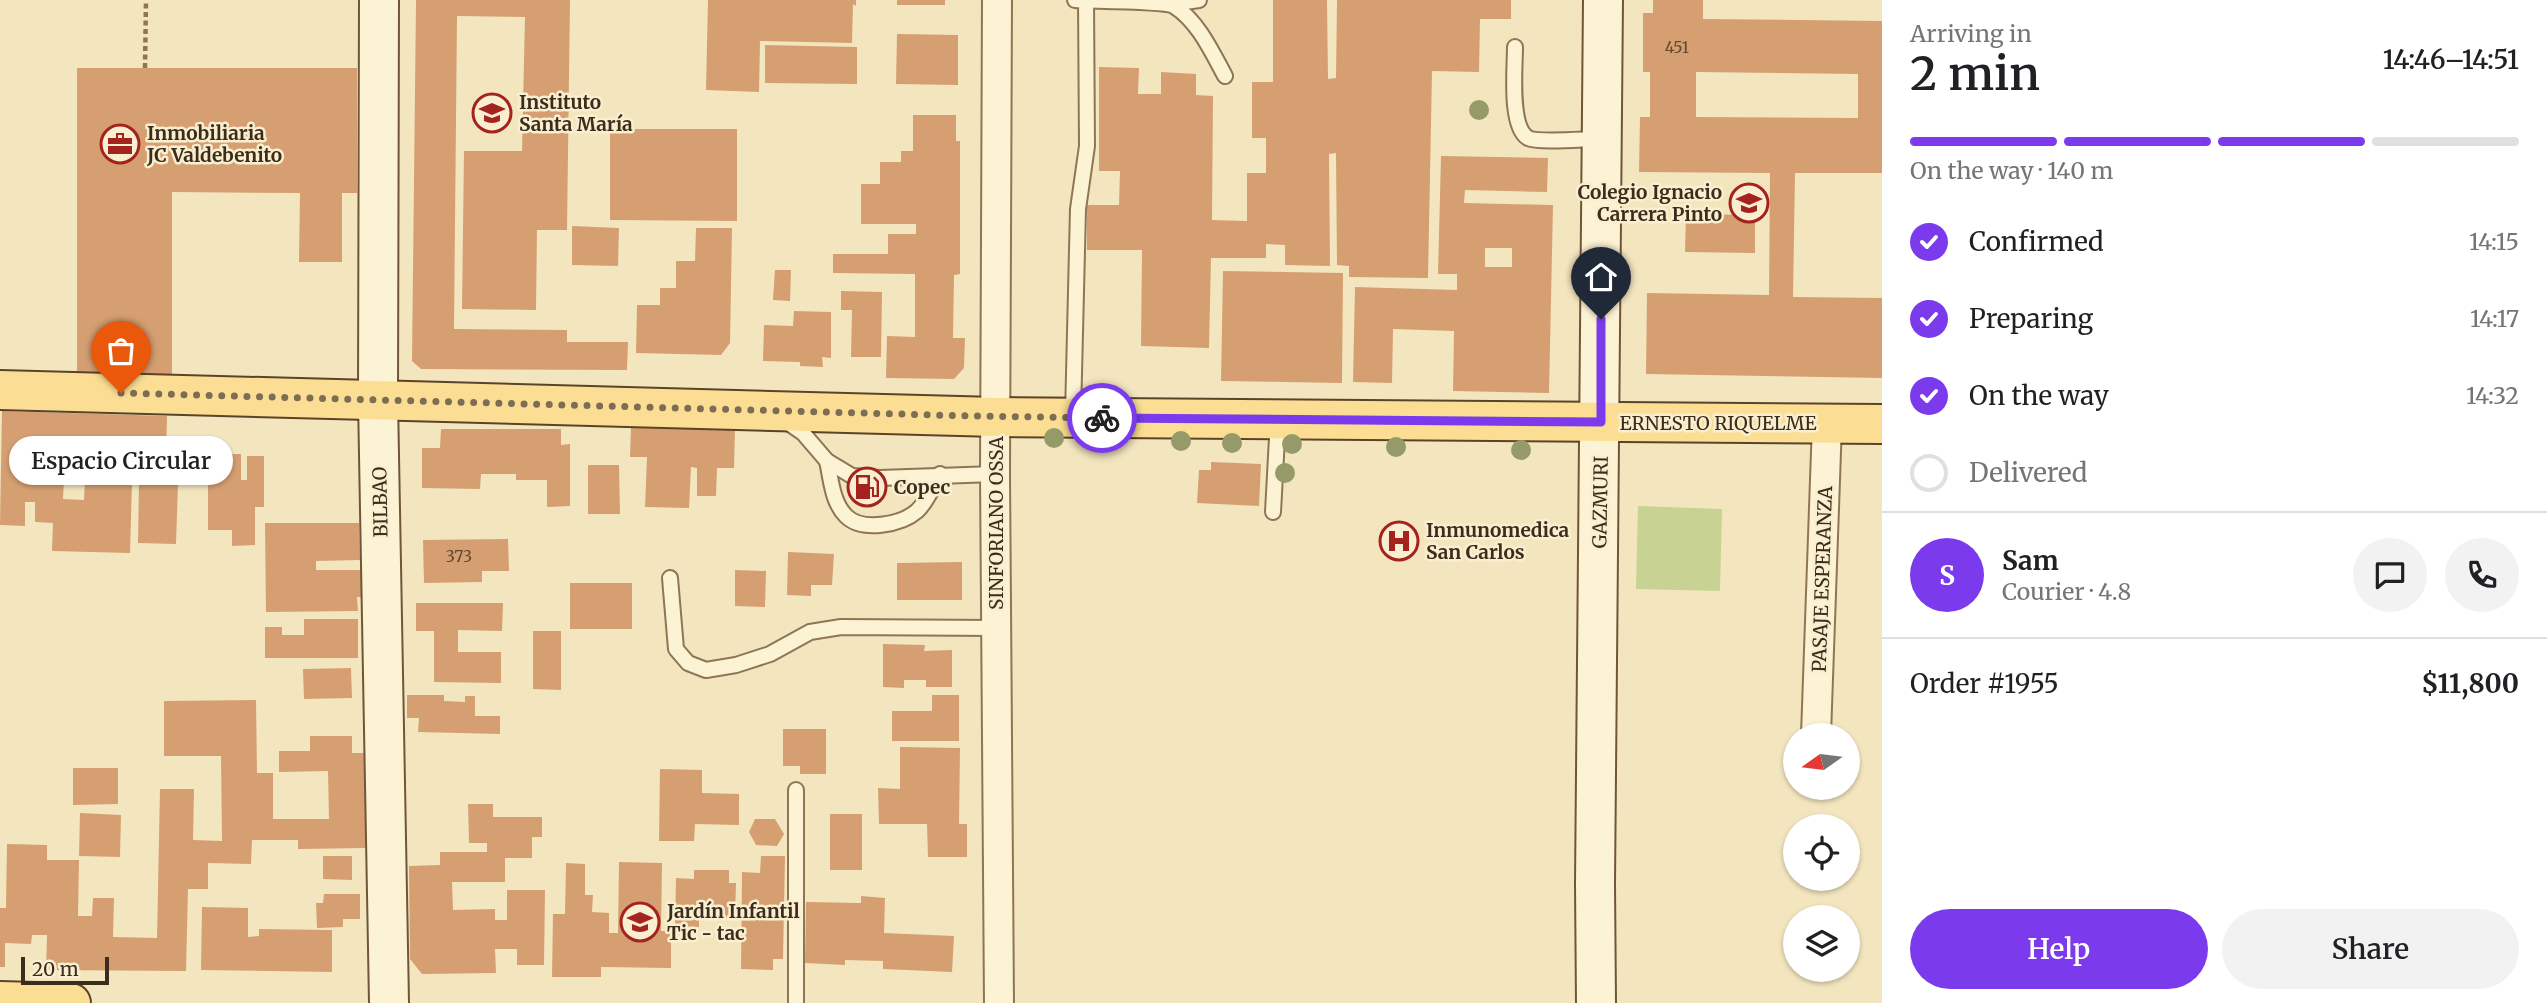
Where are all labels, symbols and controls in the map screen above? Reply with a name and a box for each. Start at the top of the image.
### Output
text: Arriving in [1910,19,2032,48]
house number: 451 [1665,37,1689,57]
text: 14:46–14:51 [2383,43,2519,76]
text: 2 min [1910,45,2040,103]
place label: Instituto Santa María [519,90,633,136]
school or university icon: Instituto Santa María [471,92,513,134]
place label: Inmobiliaria JC Valdebenito [146,121,282,167]
office icon: Inmobiliaria JC Valdebenito [99,123,141,165]
text: On the way · 140 m [1910,156,2113,185]
place label: Colegio Ignacio Carrera Pinto [1578,180,1722,226]
school or university icon: Colegio Ignacio Carrera Pinto [1728,182,1770,224]
icon: check [1910,223,1948,261]
text: Confirmed [1969,225,2104,258]
text: 14:15 [2469,227,2519,256]
pin [1571,247,1631,319]
icon: home [1582,258,1620,296]
icon: check [1910,300,1948,338]
text: Preparing [1969,302,2093,335]
text: 14:17 [2470,304,2519,333]
pin [91,321,151,393]
icon: bag [102,332,140,370]
icon: check [1910,377,1948,415]
text: On the way [1969,379,2109,412]
text: 14:32 [2466,381,2519,410]
courier [1067,383,1137,453]
icon: bike [1083,399,1121,437]
street label: ERNESTO RIQUELME [1619,411,1817,435]
callout: Espacio Circular [9,435,233,484]
street label: SINFORIANO OSSA [984,436,1008,610]
text: Espacio Circular [31,446,211,475]
street label: GAZMURI [1587,456,1613,548]
text: Delivered [1969,456,2088,489]
street label: BILBAO [367,466,393,538]
fuel station icon: Copec [846,466,888,508]
place label: Copec [894,475,950,499]
street label: PASAJE ESPERANZA [1807,485,1837,673]
place label: Inmunomedica San Carlos [1426,518,1570,564]
hospital icon: Inmunomedica San Carlos [1378,520,1420,562]
button: chat [2353,538,2427,612]
button: phone [2445,538,2519,612]
text: Sam [2002,544,2059,577]
house number: 373 [446,546,472,566]
text: S [1939,559,1955,592]
text: Courier · 4.8 [2002,577,2131,606]
text: Order #1955 [1910,667,2059,700]
text: $11,800 [2421,667,2519,700]
north arrow [1783,723,1860,800]
map controls [1783,723,1860,982]
button: locate [1783,814,1860,891]
place label: Jardín Infantil Tic - tac [666,899,800,945]
school or university icon: Jardín Infantil Tic - tac [619,901,661,943]
button: layers [1783,905,1860,982]
button: Help [1910,909,2208,989]
button: Share [2222,909,2519,989]
scale bar [21,954,108,986]
text: 20 m [32,957,79,981]

